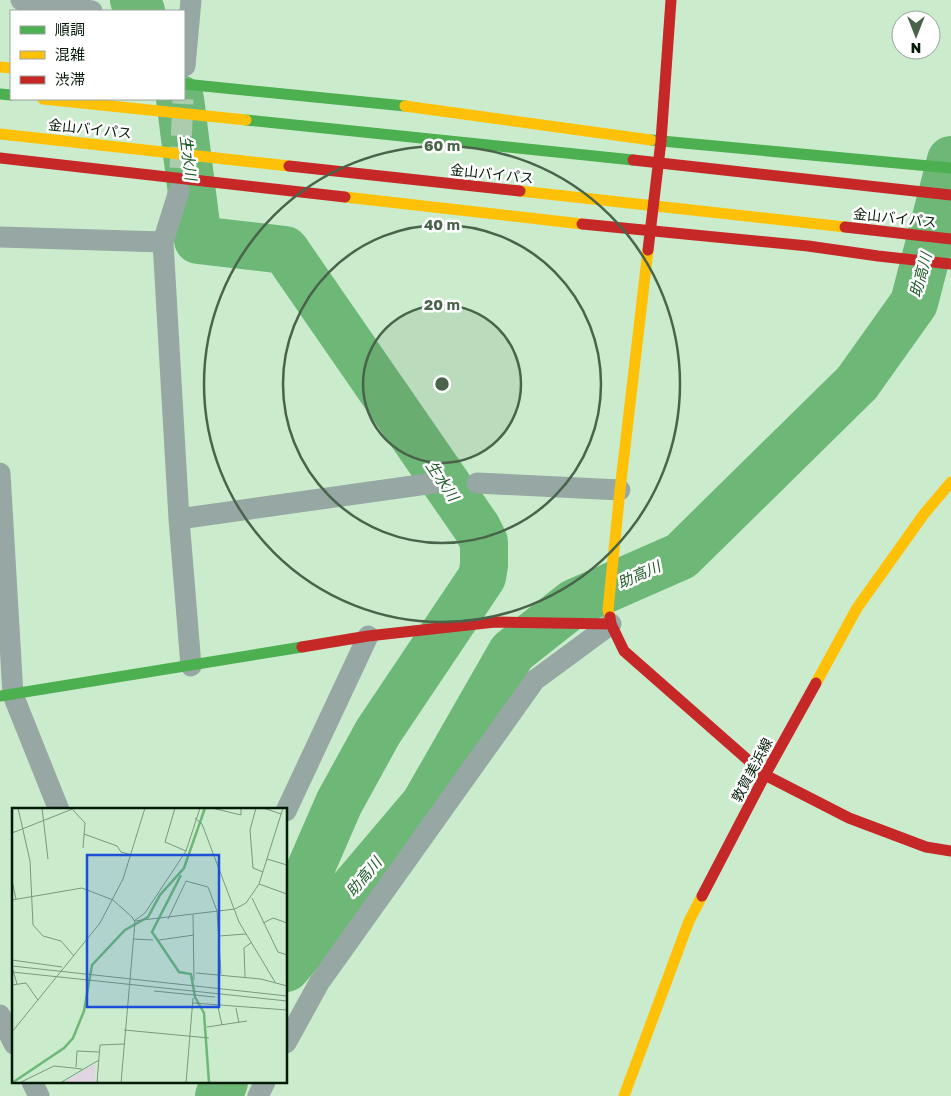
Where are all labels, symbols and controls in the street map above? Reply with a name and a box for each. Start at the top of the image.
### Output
legend [10,10,185,100]
north arrow [891,10,941,60]
text: 順調 [55,20,85,38]
text: N [911,40,921,57]
text: 混雑 [55,45,85,63]
text: 渋滞 [55,70,85,88]
street label: 金山バイパス [48,116,133,141]
water label: 生水川 [177,134,201,183]
text: 60 m [424,136,460,154]
street label: 金山バイパス [450,161,535,186]
street label: 金山バイパス [853,205,938,230]
text: 40 m [424,215,460,233]
water label: 助高川 [906,249,935,299]
text: 20 m [424,295,460,313]
centre of rings [433,375,451,393]
water label: 生水川 [423,457,464,506]
water label: 助高川 [614,556,665,591]
street label: 敦賀美浜線 [728,735,775,805]
inset map [12,808,288,1084]
water label: 助高川 [342,852,386,899]

